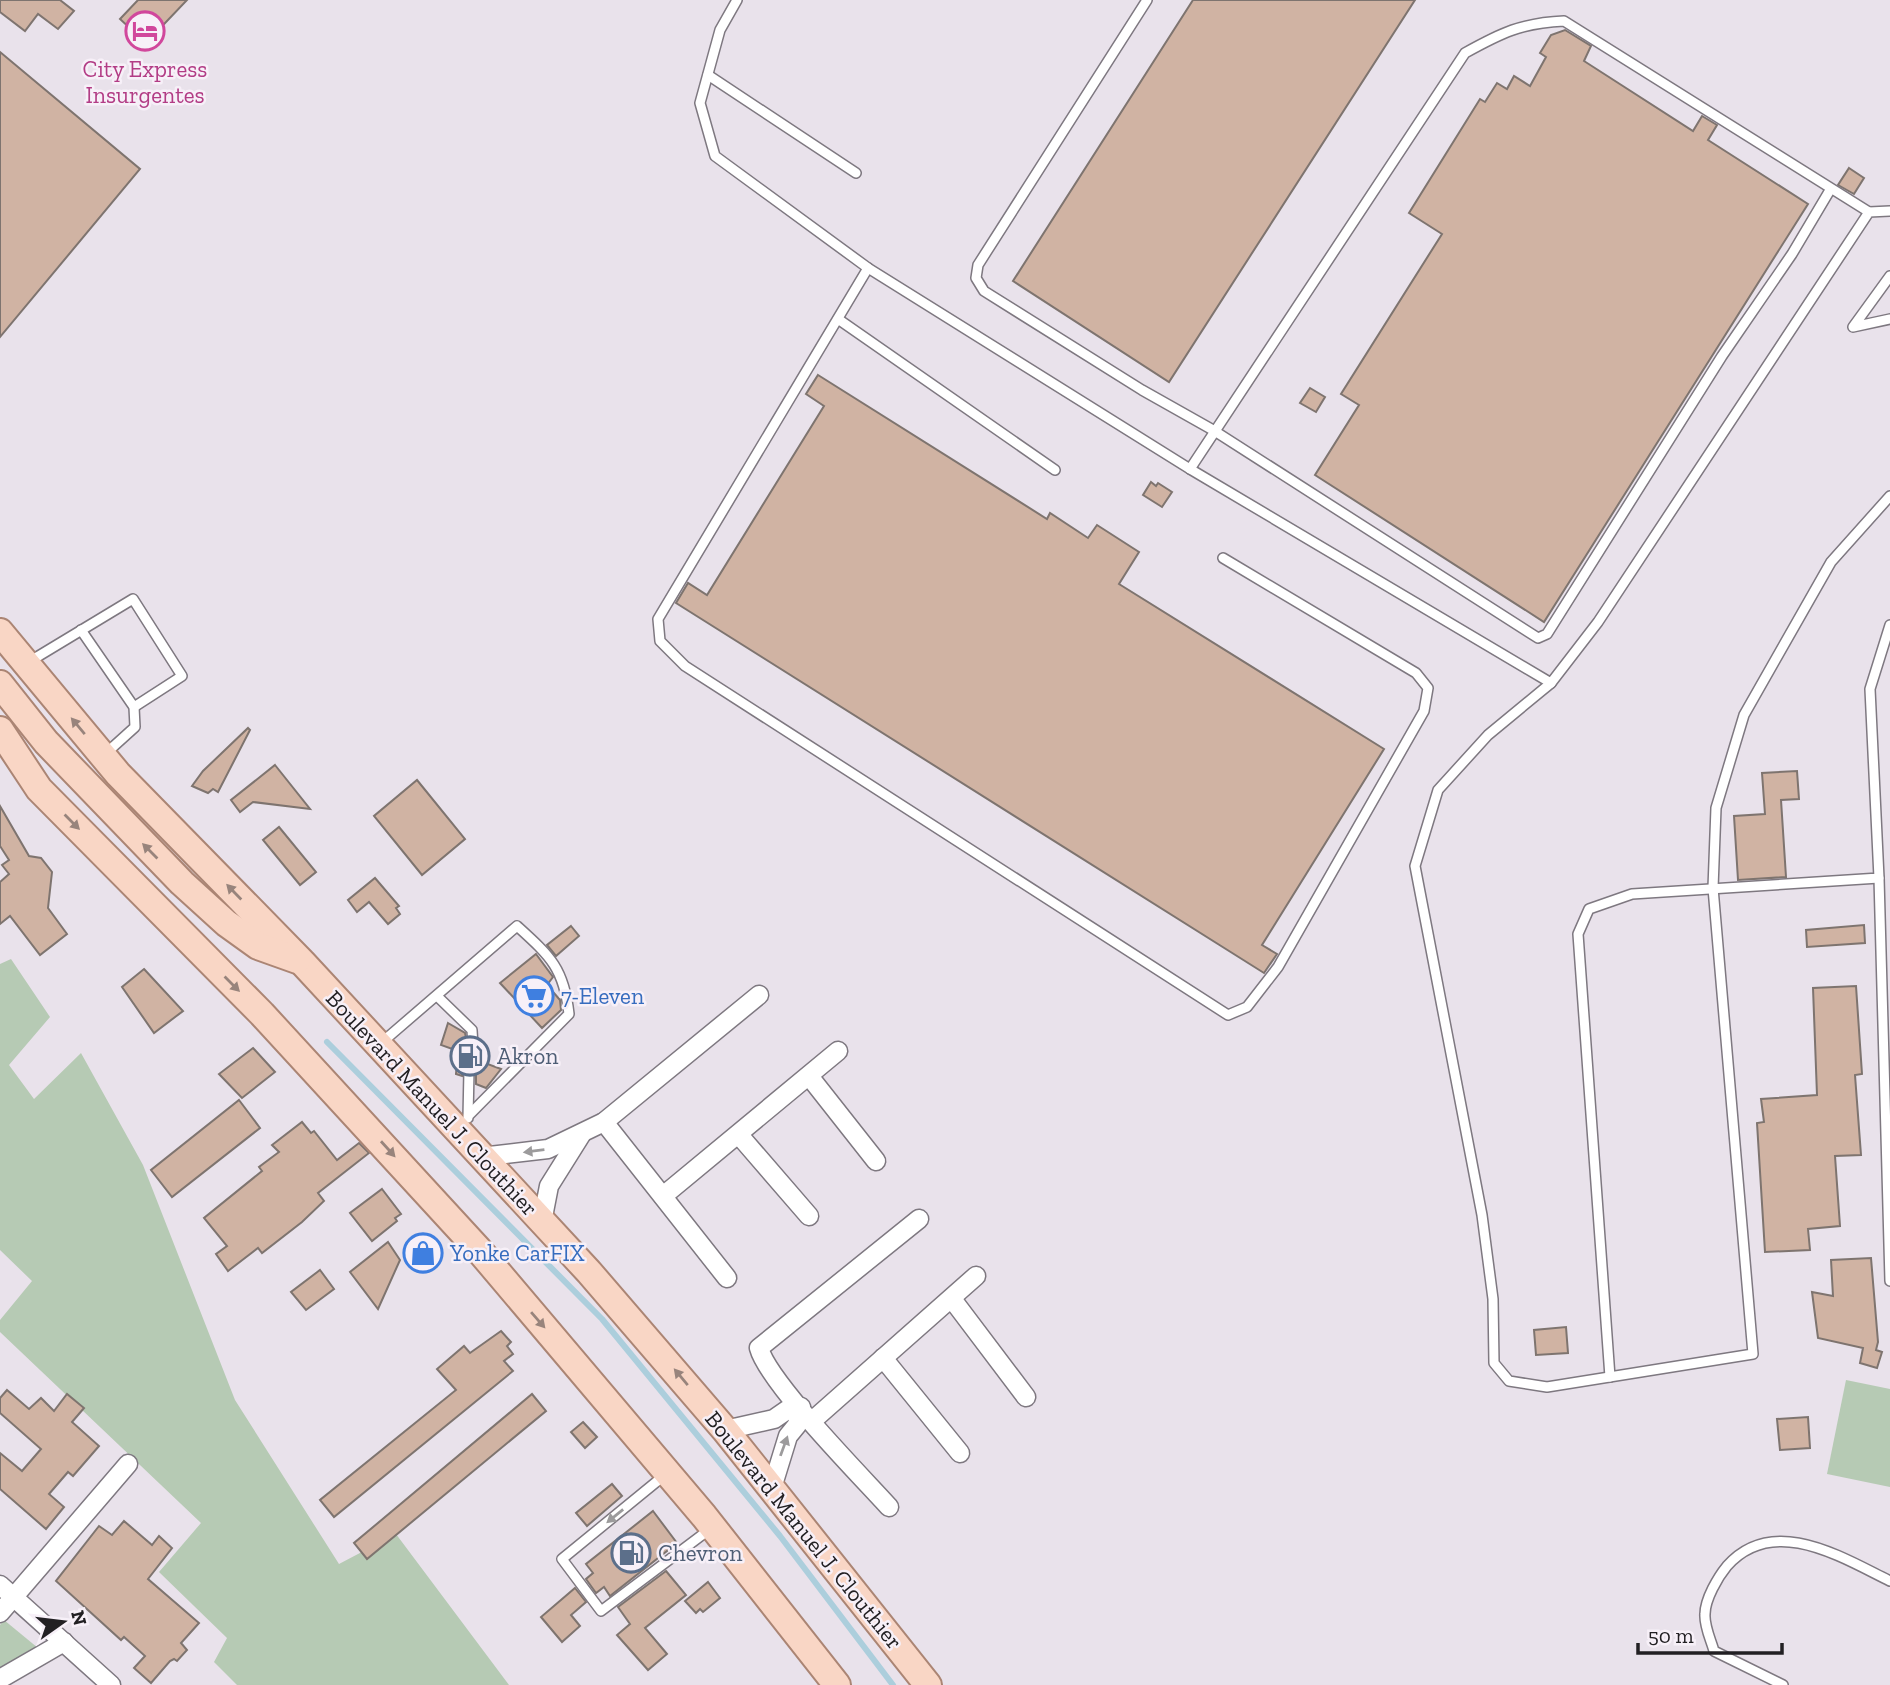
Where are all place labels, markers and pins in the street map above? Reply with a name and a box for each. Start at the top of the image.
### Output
hotel icon: City Express Insurgentes [124,10,166,52]
place label: City Express Insurgentes [83,55,207,109]
supermarket icon: 7-Eleven [513,975,555,1017]
place label: 7-Eleven [561,982,644,1010]
fuel station icon: Akron [449,1035,491,1077]
place label: Akron [497,1042,559,1070]
shop icon: Yonke CarFIX [402,1232,444,1274]
place label: Yonke CarFIX [449,1239,585,1267]
fuel station icon: Chevron [610,1532,652,1574]
place label: Chevron [658,1539,742,1567]

